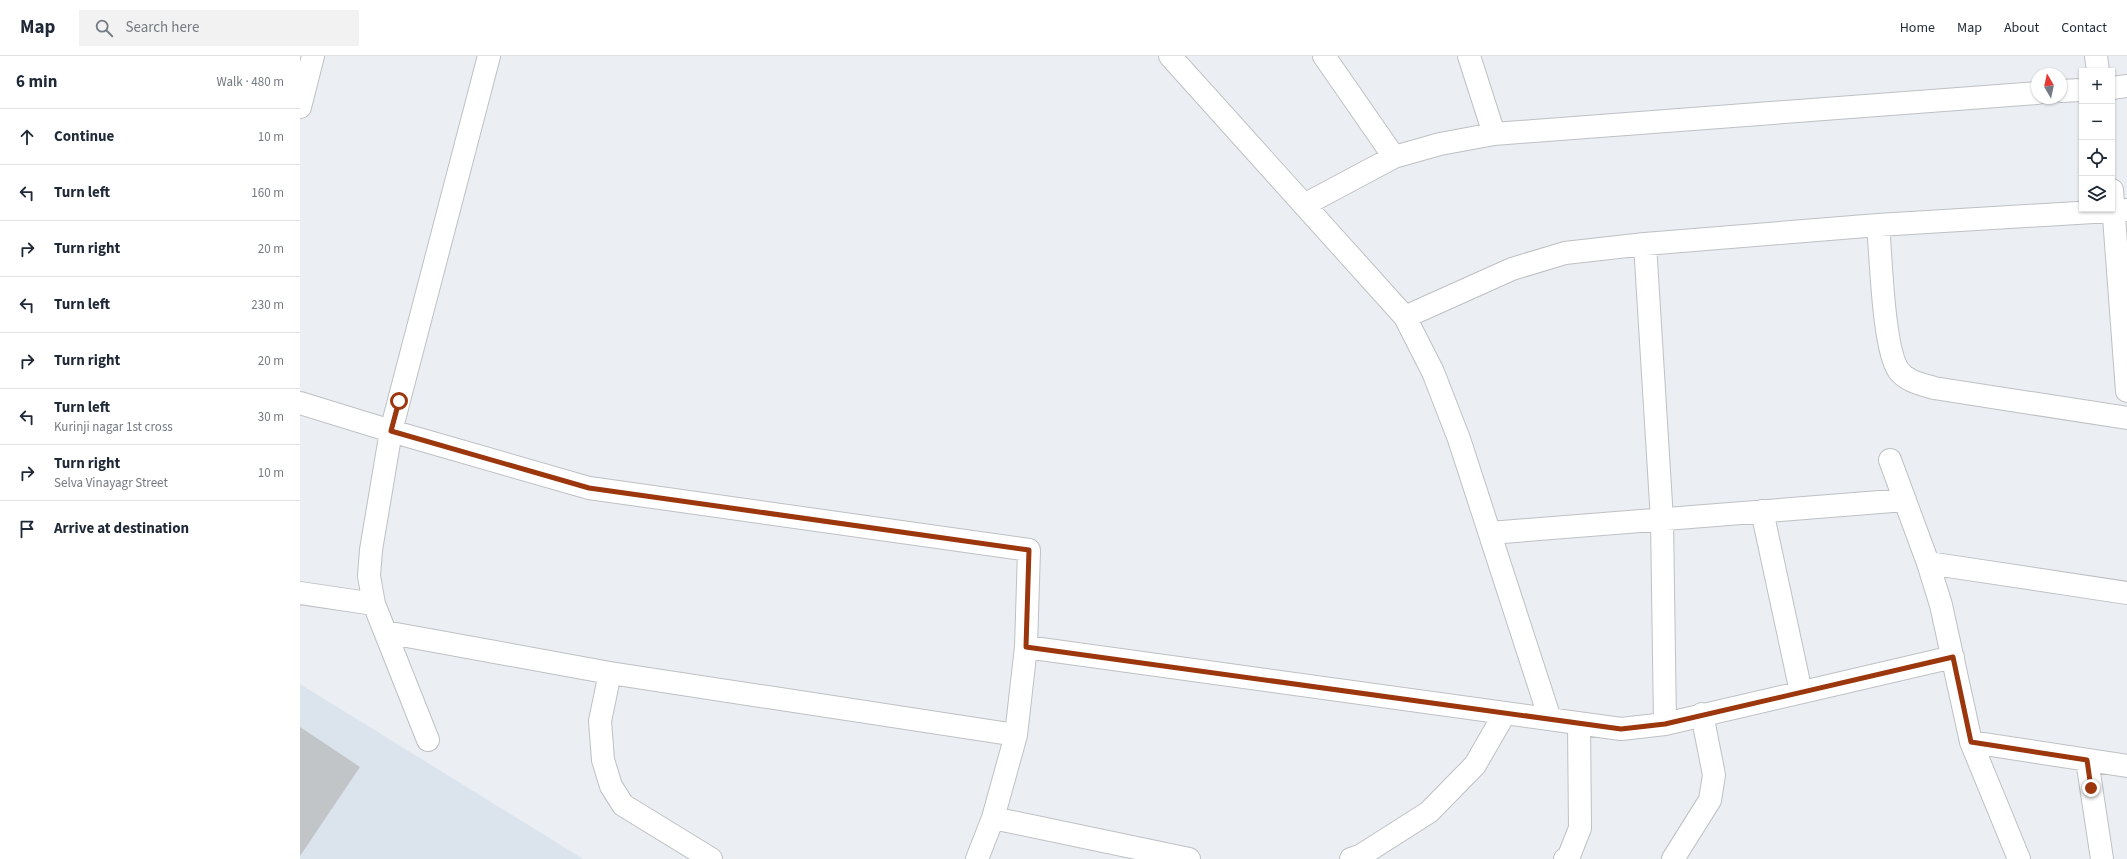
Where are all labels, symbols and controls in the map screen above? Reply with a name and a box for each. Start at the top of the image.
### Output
search box [79,10,359,46]
text: Map [20,14,55,41]
icon: search [93,17,115,39]
text: Search here [125,17,199,38]
text: Home [1900,18,1935,38]
text: Map [1957,18,1982,38]
text: About [2004,18,2039,38]
text: Contact [2061,18,2107,38]
north arrow [2031,68,2067,104]
map controls [2079,68,2115,212]
button: + [2079,68,2115,104]
text: 6 min [16,70,57,94]
text: Walk · 480 m [216,73,284,91]
button: − [2079,104,2115,140]
icon: ahead [16,126,38,148]
text: Continue [54,126,114,147]
text: 10 m [258,128,284,146]
button: locate [2079,140,2115,176]
button: layers [2079,176,2115,212]
icon: left [16,182,38,204]
text: Turn left [54,182,110,203]
text: 160 m [251,184,284,202]
icon: right [16,238,38,260]
text: Turn right [54,238,120,259]
text: 20 m [258,240,284,258]
icon: left [16,294,38,316]
text: Turn left [54,294,110,315]
text: 230 m [251,296,284,314]
icon: right [16,350,38,372]
text: Turn right [54,350,120,371]
text: 20 m [258,352,284,370]
route start [390,392,408,410]
text: Turn left [54,397,110,418]
icon: left [16,406,38,428]
text: 30 m [258,408,284,426]
text: Kurinji nagar 1st cross [54,418,173,436]
text: Turn right [54,453,120,474]
icon: right [16,462,38,484]
text: 10 m [258,464,284,482]
text: Selva Vinayagr Street [54,474,168,492]
icon: arrive [16,518,38,540]
text: Arrive at destination [54,518,189,539]
route end [2082,779,2100,797]

